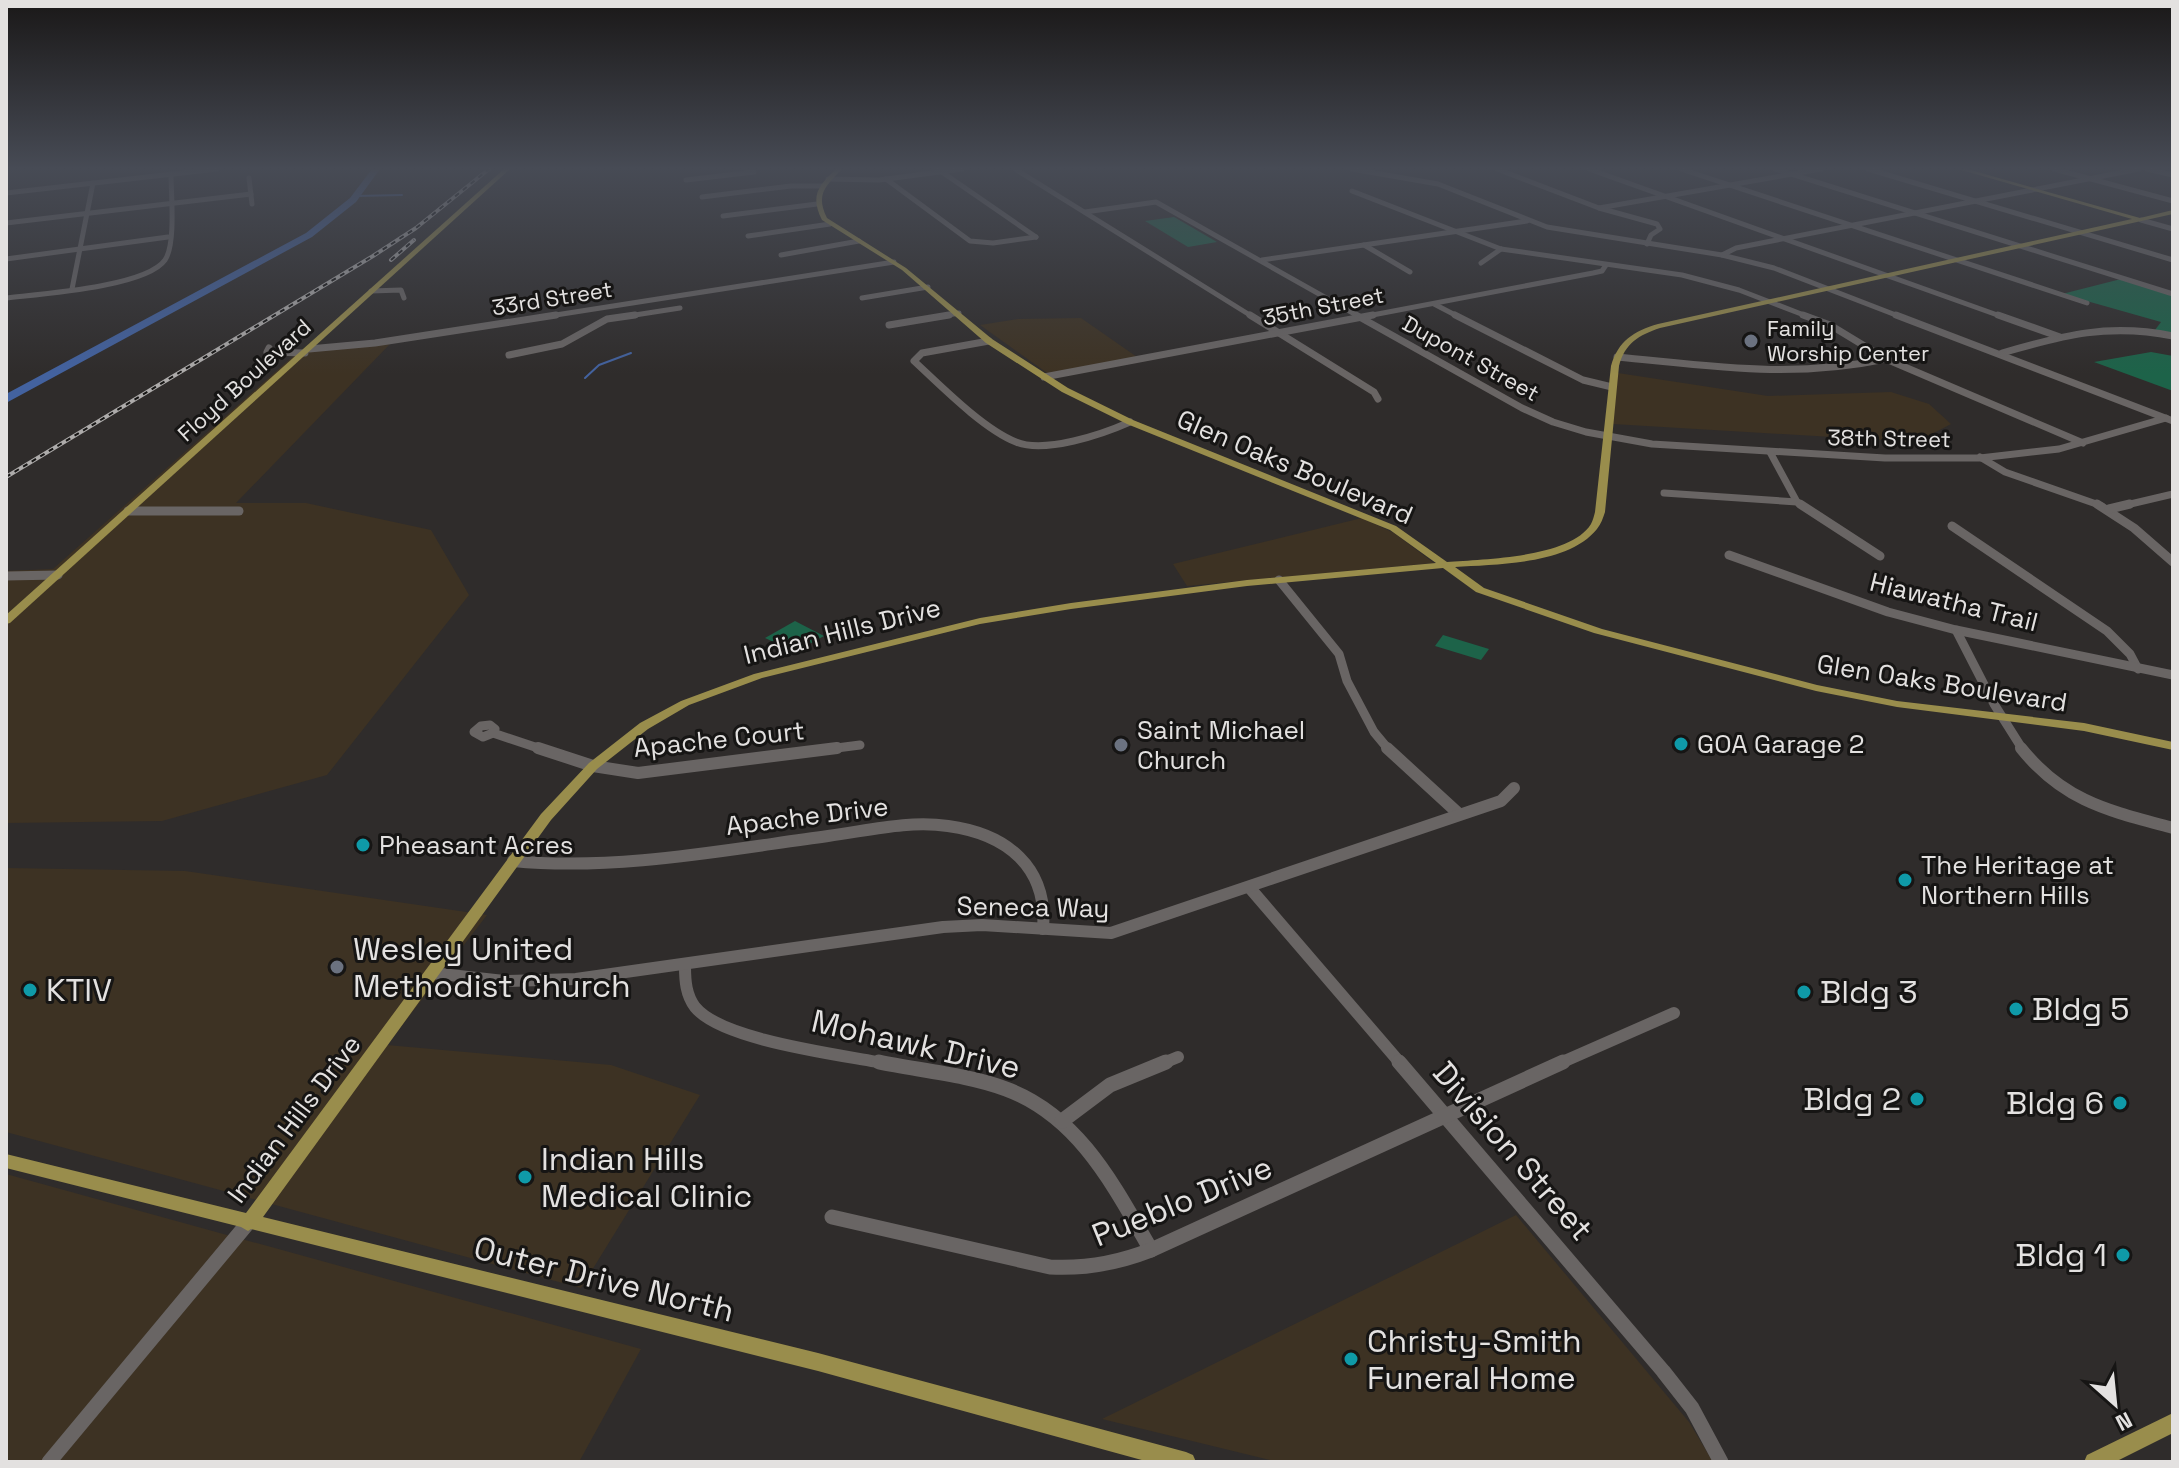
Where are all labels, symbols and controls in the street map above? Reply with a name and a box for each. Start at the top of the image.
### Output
street label: 33rd Street [490,275,614,321]
street label: 35th Street [1260,281,1386,331]
street label: Dupont Street [1398,309,1544,407]
street label: Floyd Boulevard [171,313,317,447]
place label: Family Worship Center [1767,314,1929,367]
marker: Family Worship Center [1742,332,1760,350]
street label: Glen Oaks Boulevard [1172,402,1418,532]
street label: 38th Street [1827,423,1951,453]
street label: Hiawatha Trail [1866,565,2042,639]
street label: Indian Hills Drive [740,590,944,672]
street label: Glen Oaks Boulevard [1814,646,2070,720]
street label: Apache Court [632,713,806,765]
place label: Saint Michael Church [1137,713,1305,777]
place label: GOA Garage 2 [1697,727,1865,761]
marker: GOA Garage 2 [1672,735,1690,753]
marker: Saint Michael Church [1112,736,1130,754]
street label: Apache Drive [724,789,890,843]
place label: Pheasant Acres [379,828,574,862]
marker: Pheasant Acres [354,836,372,854]
place label: The Heritage at Northern Hills [1921,848,2114,912]
marker: The Heritage at Northern Hills [1896,871,1914,889]
street label: Seneca Way [956,889,1110,925]
place label: Wesley United Methodist Church [353,929,631,1006]
marker: Wesley United Methodist Church [328,958,346,976]
place label: KTIV [46,970,112,1010]
place label: Bldg 3 [1820,972,1918,1012]
marker: KTIV [21,981,39,999]
marker: Bldg 3 [1795,983,1813,1001]
place label: Bldg 5 [2032,989,2130,1029]
marker: Bldg 5 [2007,1000,2025,1018]
street label: Mohawk Drive [808,1001,1024,1087]
street label: Indian Hills Drive [220,1028,368,1210]
street label: Division Street [1424,1053,1602,1249]
place label: Bldg 2 [1803,1079,1901,1119]
place label: Bldg 6 [2006,1083,2104,1123]
marker: Bldg 2 [1908,1090,1926,1108]
marker: Bldg 6 [2111,1094,2129,1112]
place label: Indian Hills Medical Clinic [541,1139,753,1216]
street label: Pueblo Drive [1086,1147,1278,1255]
marker: Indian Hills Medical Clinic [516,1168,534,1186]
street label: Outer Drive North [470,1227,738,1331]
place label: Bldg 1 [2015,1235,2107,1275]
marker: Bldg 1 [2114,1246,2132,1264]
place label: Christy-Smith Funeral Home [1367,1321,1582,1398]
marker: Christy-Smith Funeral Home [1342,1350,1360,1368]
north arrow [2075,1364,2155,1444]
text: N [2111,1406,2137,1438]

